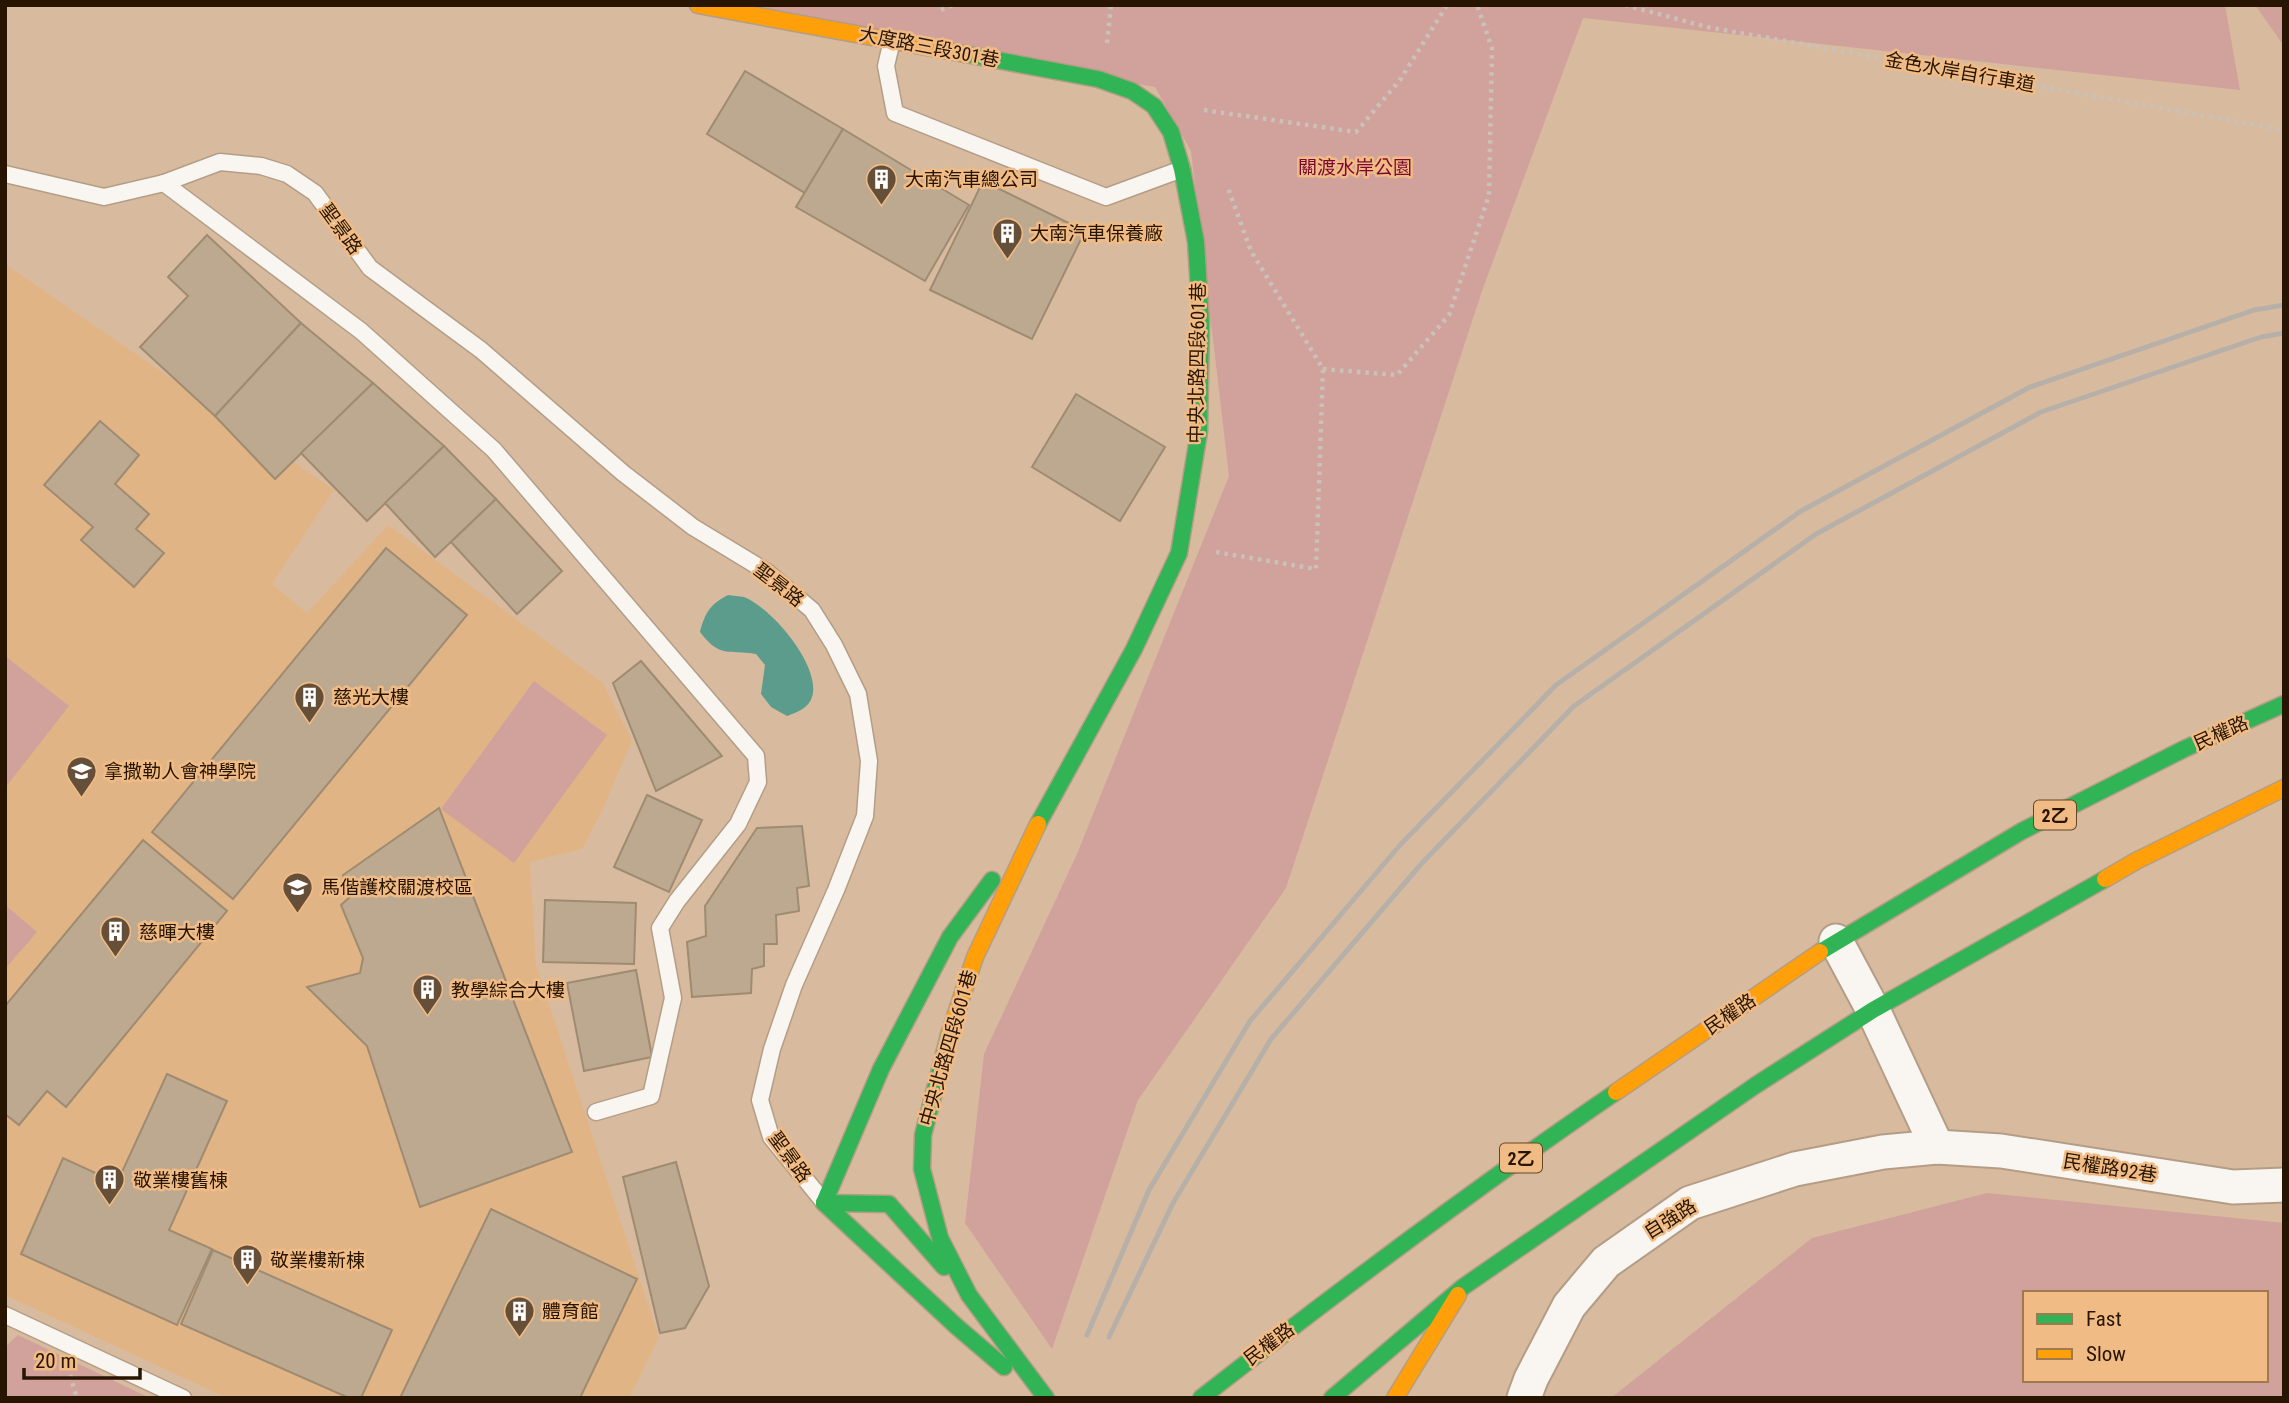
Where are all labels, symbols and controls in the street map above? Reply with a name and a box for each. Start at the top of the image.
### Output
street label: 大度路三段301巷 [857,22,1001,72]
street label: 金色水岸自行車道 [1883,47,2037,97]
park label: 關渡水岸公園 [1298,156,1412,179]
building icon: 大南汽車總公司 [865,162,899,206]
place label: 大南汽車總公司 [905,168,1038,191]
street label: 聖景路 [315,199,367,259]
building icon: 大南汽車保養廠 [990,216,1024,260]
place label: 大南汽車保養廠 [1030,222,1163,245]
street label: 中央北路四段601巷 [1184,282,1210,444]
street label: 聖景路 [749,558,809,612]
building icon: 慈光大樓 [293,680,327,724]
place label: 慈光大樓 [333,686,409,709]
street label: 民權路 [2190,711,2252,755]
school or university icon: 拿撒勒人會神學院 [64,754,98,798]
place label: 拿撒勒人會神學院 [104,760,256,783]
road number: 2乙 [2034,800,2076,830]
school or university icon: 馬偕護校關渡校區 [281,870,315,914]
place label: 馬偕護校關渡校區 [321,876,473,899]
building icon: 慈暉大樓 [99,915,133,959]
place label: 慈暉大樓 [139,921,215,944]
street label: 中央北路四段601巷 [915,967,981,1129]
building icon: 教學綜合大樓 [411,973,445,1017]
place label: 教學綜合大樓 [451,979,565,1002]
street label: 民權路 [1700,989,1760,1039]
street label: 聖景路 [764,1127,816,1187]
road number: 2乙 [1500,1143,1542,1172]
street label: 民權路92巷 [2061,1149,2159,1187]
building icon: 敬業樓舊棟 [93,1163,127,1207]
place label: 敬業樓舊棟 [133,1169,228,1192]
street label: 自強路 [1640,1194,1700,1244]
building icon: 敬業樓新棟 [230,1243,264,1287]
place label: 敬業樓新棟 [270,1249,365,1272]
legend [2023,1291,2268,1382]
building icon: 體育館 [502,1294,536,1338]
place label: 體育館 [542,1300,599,1323]
text: Fast [2086,1307,2122,1331]
street label: 民權路 [1239,1318,1299,1370]
scale bar [24,1336,140,1380]
text: Slow [2086,1342,2126,1366]
text: 20 m [35,1349,76,1373]

